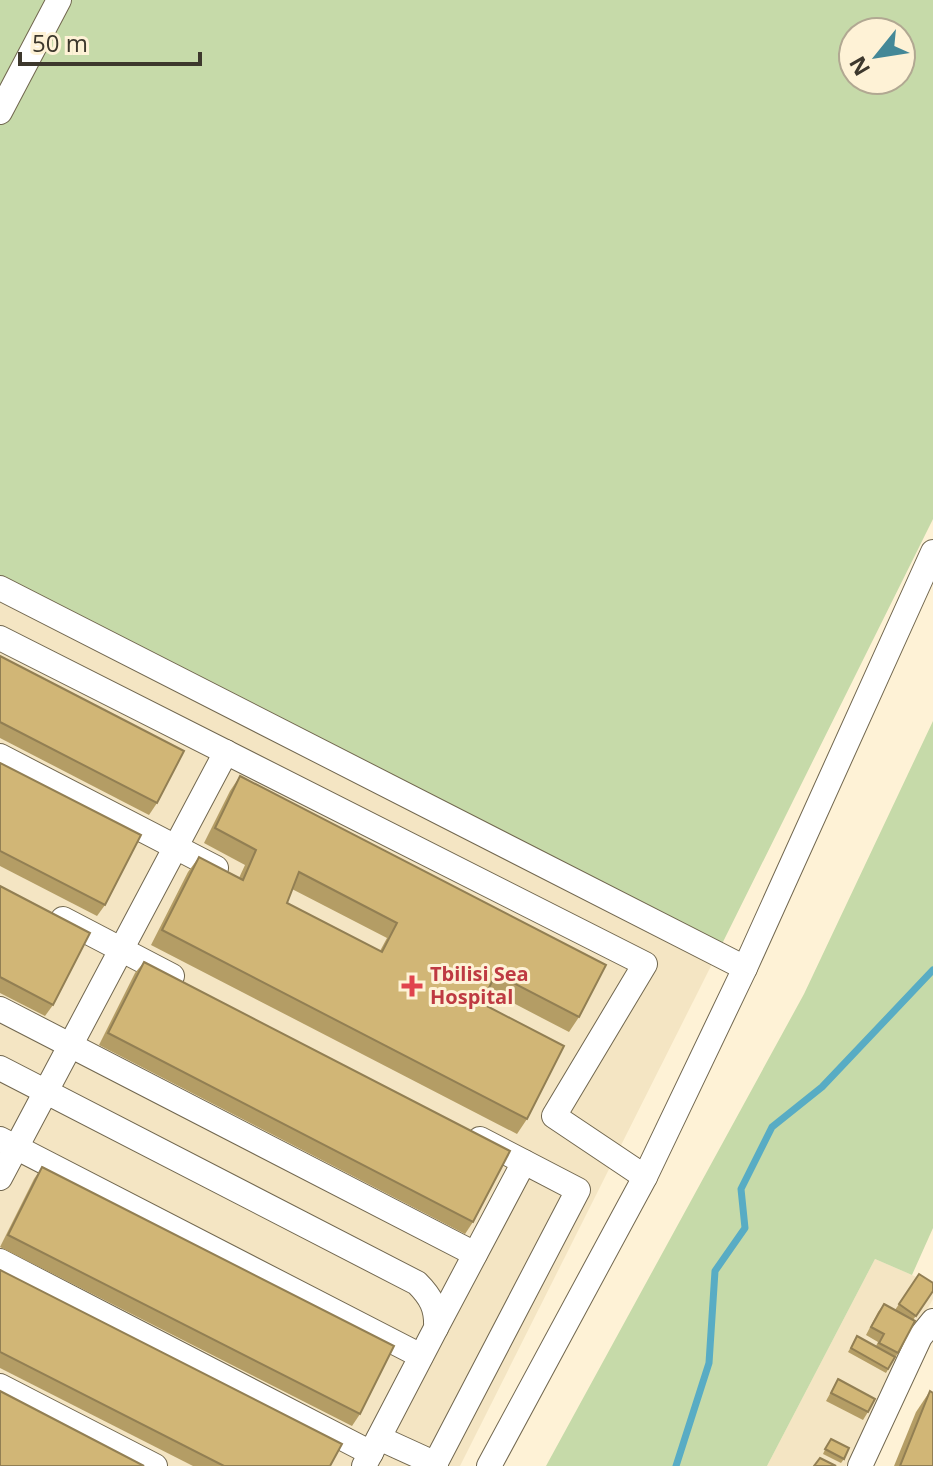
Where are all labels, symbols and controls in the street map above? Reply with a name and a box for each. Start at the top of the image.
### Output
scale bar [20,16,200,66]
north arrow [837,16,917,96]
text: 50 m [32,26,88,59]
text: N [841,51,876,82]
place label: Tbilisi Sea Hospital [430,960,529,1010]
marker: Tbilisi Sea Hospital [401,975,423,997]

